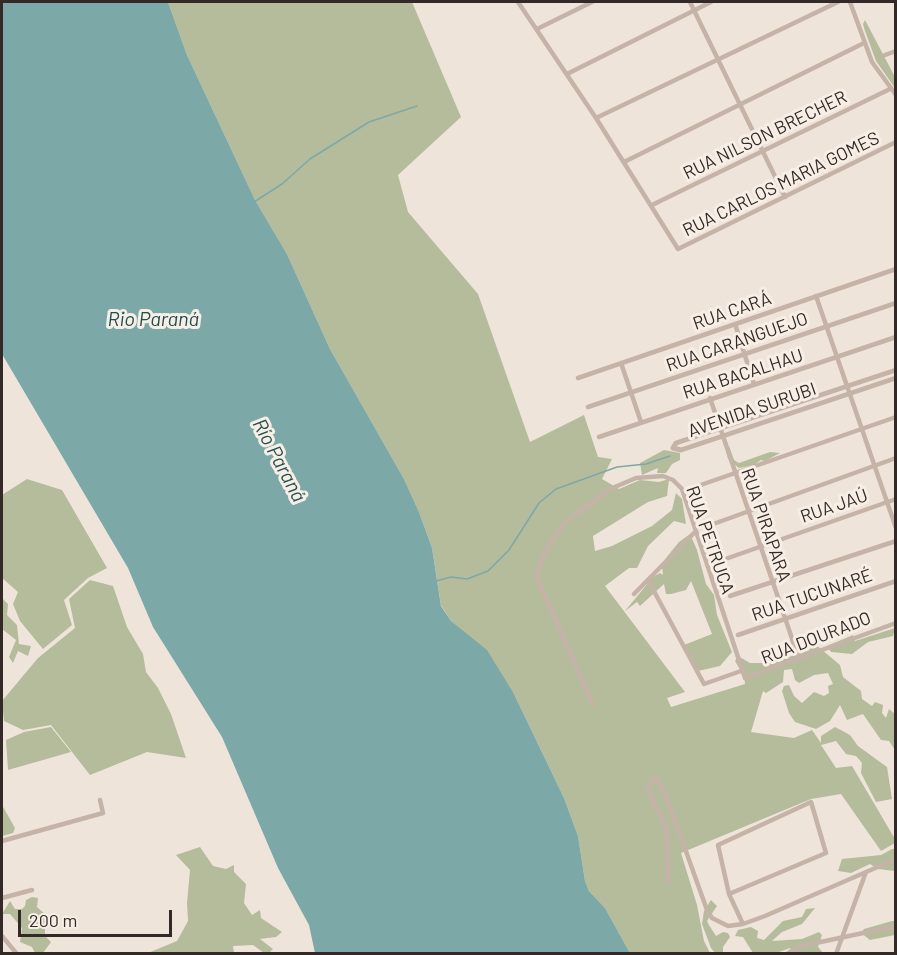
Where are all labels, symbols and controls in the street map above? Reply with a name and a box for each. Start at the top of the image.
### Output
street label: RUA NILSON BRECHER [680,86,850,184]
street label: RUA CARLOS MARIA GOMES [679,127,883,241]
street label: RUA CARÁ [690,288,774,334]
water label: Rio Paraná [108,307,198,331]
street label: RUA CARANGUEJO [663,308,811,376]
street label: RUA BACALHAU [680,344,806,404]
street label: AVENIDA SURUBI [685,378,819,442]
water label: Río Paraná [247,415,311,505]
street label: RUA PIRAPARA [736,465,796,585]
street label: RUA PETRUCA [681,483,739,597]
street label: RUA JAÚ [797,484,871,528]
street label: RUA TUCUNARÉ [749,564,875,626]
street label: RUA DOURADO [758,607,874,669]
scale bar [21,898,176,936]
text: 200 m [29,909,77,931]

